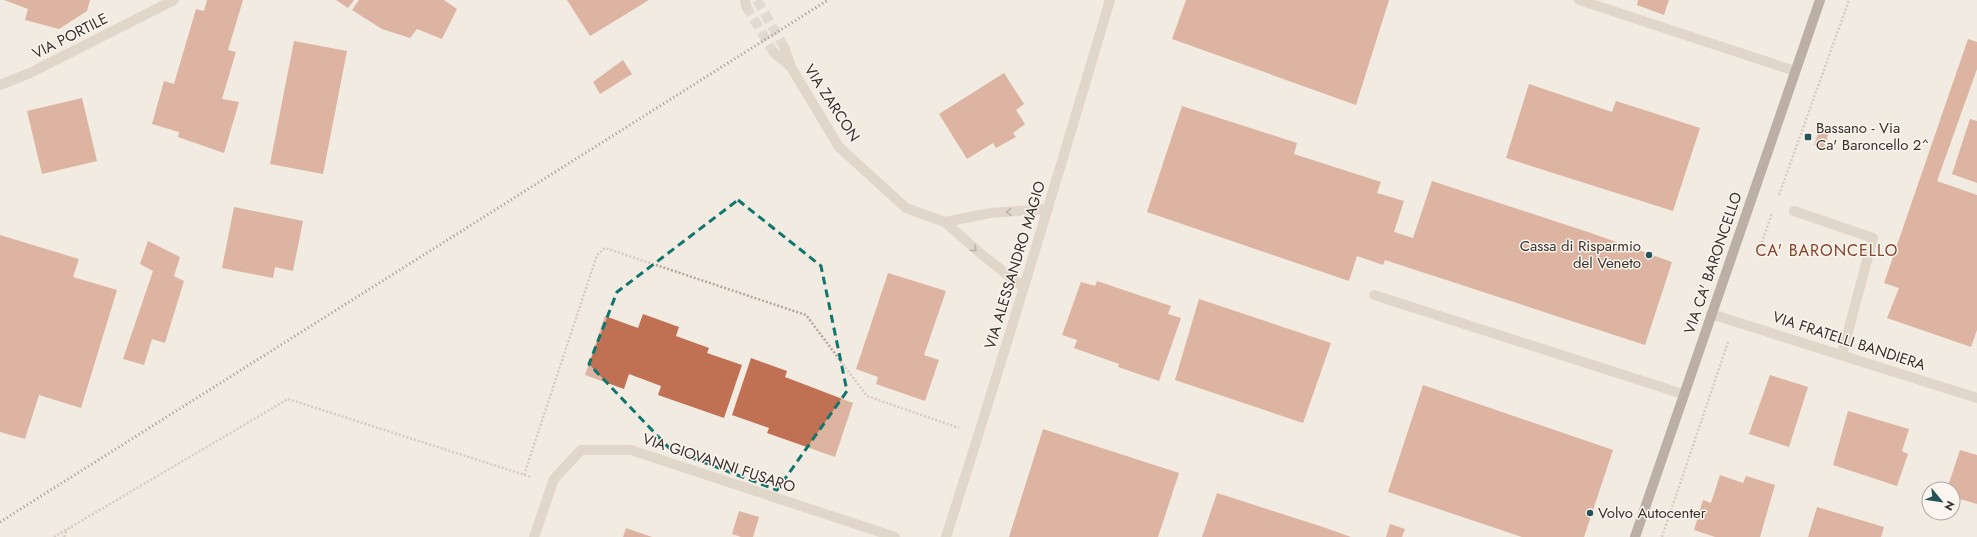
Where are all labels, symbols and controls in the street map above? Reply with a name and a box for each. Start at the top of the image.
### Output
street label: VIA PORTILE [28,8,112,64]
street label: VIA ZARCON [799,60,865,146]
place label: Bassano - Via Ca' Baroncello 2^ [1816,117,1929,156]
marker: Bassano - Via Ca' Baroncello 2^ [1803,132,1813,142]
street label: VIA ALESSANDRO MAGIO [979,178,1051,352]
street label: VIA CA' BARONCELLO [1678,189,1748,337]
one-way arrow [1006,207,1012,216]
place label: Cassa di Risparmio del Veneto [1520,235,1641,274]
district label: CA' BARONCELLO [1756,239,1898,262]
one-way arrow [969,244,977,251]
marker: Cassa di Risparmio del Veneto [1644,250,1654,260]
street label: VIA FRATELLI BANDIERA [1770,306,1928,376]
street label: VIA GIOVANNI FUSARO [640,428,798,498]
north arrow [1921,481,1961,521]
text: N [1941,498,1959,514]
place label: Volvo Autocenter [1598,502,1707,524]
marker: Volvo Autocenter [1585,508,1595,518]

